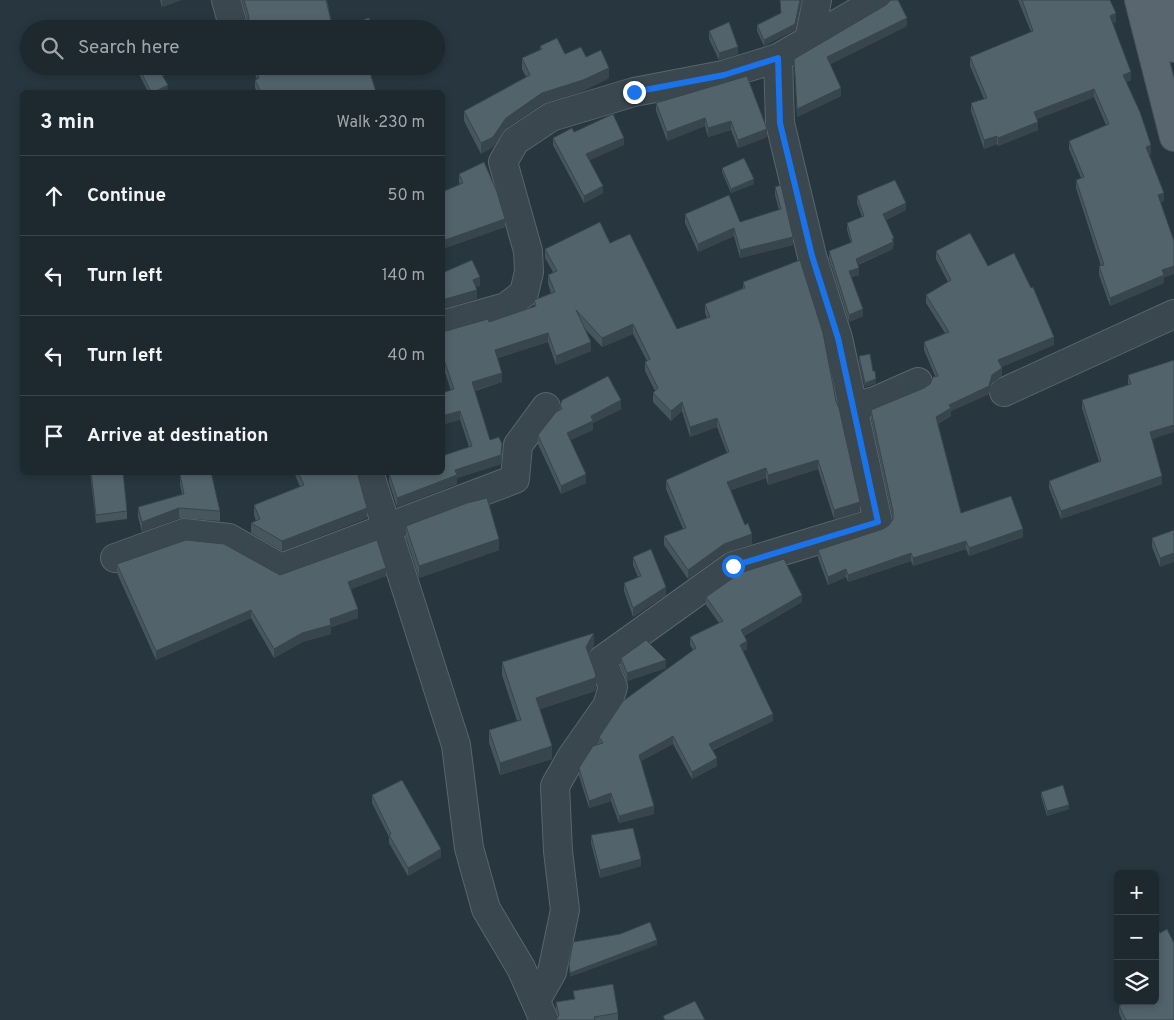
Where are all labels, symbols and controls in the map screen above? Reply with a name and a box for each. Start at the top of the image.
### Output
search box [20,20,445,75]
icon: search [38,34,66,62]
text: Search here [78,36,180,60]
route end [623,81,646,104]
text: 3 min [40,109,95,136]
text: Walk · 230 m [336,113,425,133]
icon: ahead [40,182,68,210]
text: Continue [87,184,166,208]
text: 50 m [388,186,425,206]
icon: left [40,262,68,290]
text: Turn left [87,264,163,288]
text: 140 m [382,266,425,286]
icon: left [40,342,68,370]
text: Turn left [87,344,163,368]
text: 40 m [387,346,425,366]
icon: arrive [40,422,68,450]
text: Arrive at destination [87,424,268,448]
route start [722,555,745,578]
map controls [1114,870,1159,1005]
button: + [1114,870,1159,915]
button: − [1114,915,1159,960]
button: layers [1114,960,1159,1005]

